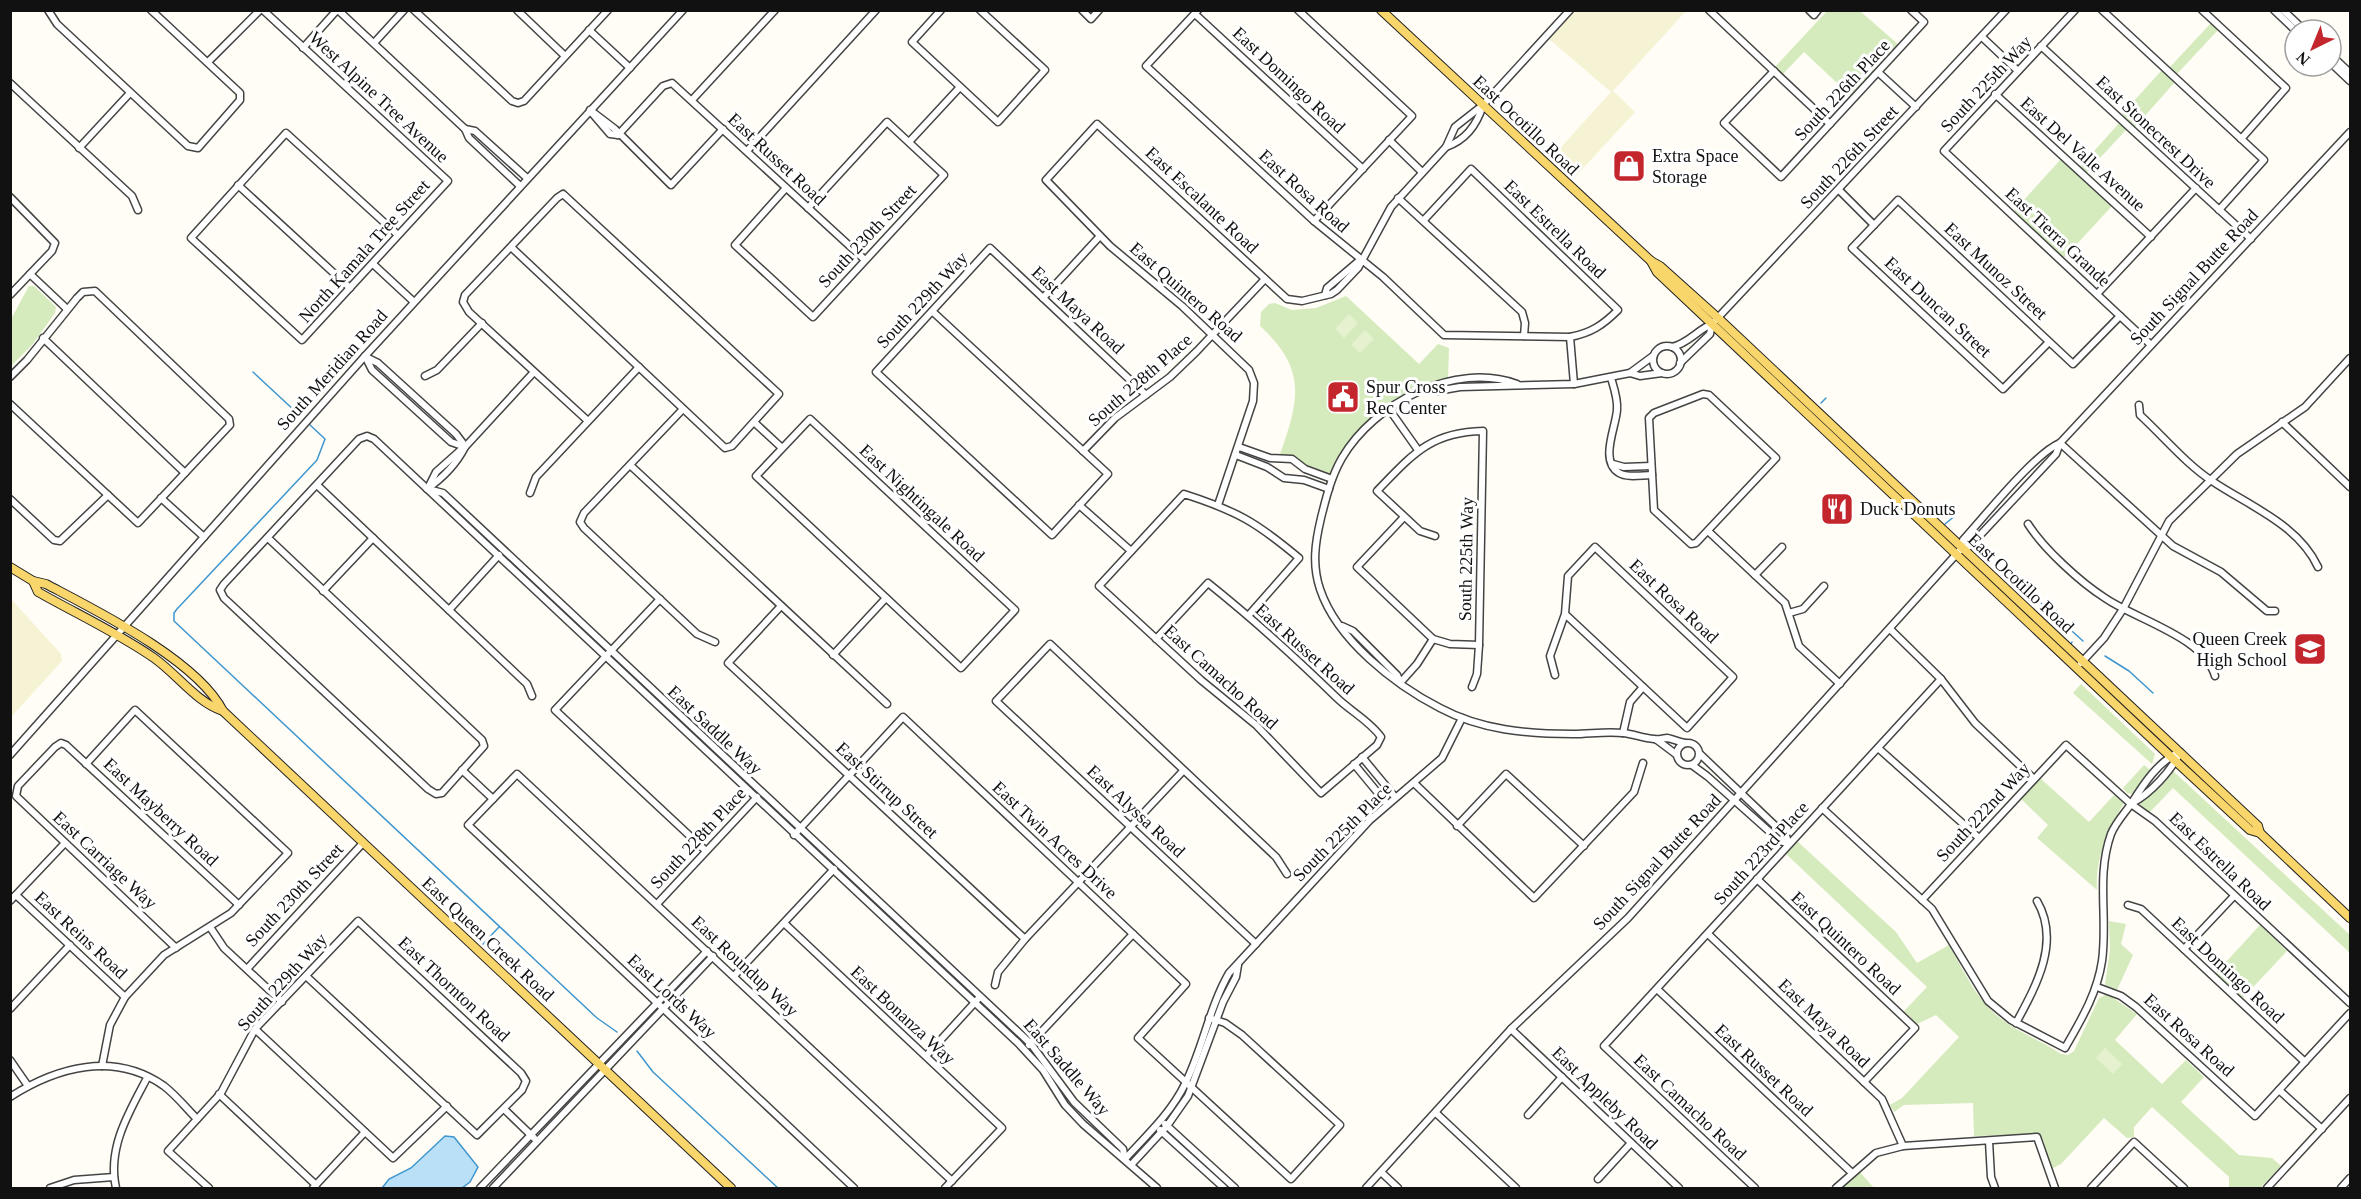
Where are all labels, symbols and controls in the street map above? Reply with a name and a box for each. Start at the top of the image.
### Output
north arrow [2283,18,2343,78]
street label: East Domingo Road [1229,23,1349,137]
street label: West Alpine Tree Avenue [305,27,453,167]
street label: South 225th Way [1936,32,2036,136]
street label: South 226th Place [1790,35,1894,145]
text: N [2293,48,2313,69]
street label: East Ocotillo Road [1469,71,1583,179]
street label: East Stonecrest Drive [2092,72,2220,193]
street label: East Del Valle Avenue [2017,93,2149,215]
street label: South 226th Street [1796,101,1902,213]
street label: East Russet Road [724,109,830,209]
street label: East Escalante Road [1141,143,1263,257]
street label: East Rosa Road [1255,145,1353,237]
place label: Extra Space Storage [1652,146,1738,187]
shop icon: Extra Space Storage [1611,148,1647,184]
street label: North Kamala Tree Street [295,175,433,327]
street label: East Estrella Road [1500,176,1610,282]
street label: South 230th Street [814,180,920,292]
street label: East Tierra Grande [2001,183,2115,291]
street label: South Signal Butte Road [2126,205,2262,349]
street label: East Munoz Street [1941,218,2051,324]
street label: East Quintero Road [1126,238,1246,346]
street label: South 229th Way [872,248,972,352]
street label: East Duncan Street [1881,253,1995,361]
street label: East Maya Road [1028,262,1128,358]
street label: South Meridian Road [273,306,391,434]
street label: South 228th Place [1084,329,1196,431]
place label: Spur Cross Rec Center [1366,377,1446,418]
public building icon: Spur Cross Rec Center [1325,379,1361,415]
street label: East Nightingale Road [856,440,988,566]
restaurant icon: Duck Donuts [1819,491,1855,527]
street label: South 225th Way [1455,497,1477,621]
place label: Duck Donuts [1860,499,1956,519]
street label: East Ocotillo Road [1964,529,2078,637]
street label: East Rosa Road [1625,555,1723,647]
street label: East Russet Road [1251,599,1359,699]
street label: East Camacho Road [1160,621,1282,733]
place label: Queen Creek High School [2193,629,2287,670]
school or university icon: Queen Creek High School [2292,631,2328,667]
street label: East Saddle Way [664,681,766,779]
street label: East Stirrup Street [832,738,942,842]
street label: East Mayberry Road [100,754,222,870]
street label: South 222nd Way [1932,758,2034,866]
street label: East Alyssa Road [1083,761,1189,861]
street label: East Twin Acres Drive [989,777,1121,903]
street label: South 225th Place [1289,779,1395,885]
street label: South 228th Place [646,783,750,893]
street label: South Signal Butte Road [1589,790,1725,934]
street label: South 223rd Place [1709,797,1813,909]
street label: East Carriage Way [49,807,161,913]
street label: East Estrella Road [2165,808,2275,914]
street label: South 230th Street [241,839,347,951]
street label: East Queen Creek Road [418,873,558,1005]
street label: East Reins Road [31,887,131,983]
street label: East Quintero Road [1787,887,1905,999]
street label: East Roundup Way [688,912,802,1020]
street label: East Domingo Road [2168,913,2288,1027]
street label: South 229th Way [233,929,331,1035]
street label: East Thornton Road [394,932,514,1046]
street label: East Lords Way [623,950,721,1042]
street label: East Bonanza Way [847,962,959,1068]
street label: East Maya Road [1774,974,1874,1072]
street label: East Rosa Road [2140,989,2238,1081]
street label: East Saddle Way [1020,1015,1114,1119]
street label: East Russet Road [1711,1020,1817,1120]
street label: East Appleby Road [1548,1043,1662,1153]
street label: East Camacho Road [1630,1050,1750,1164]

